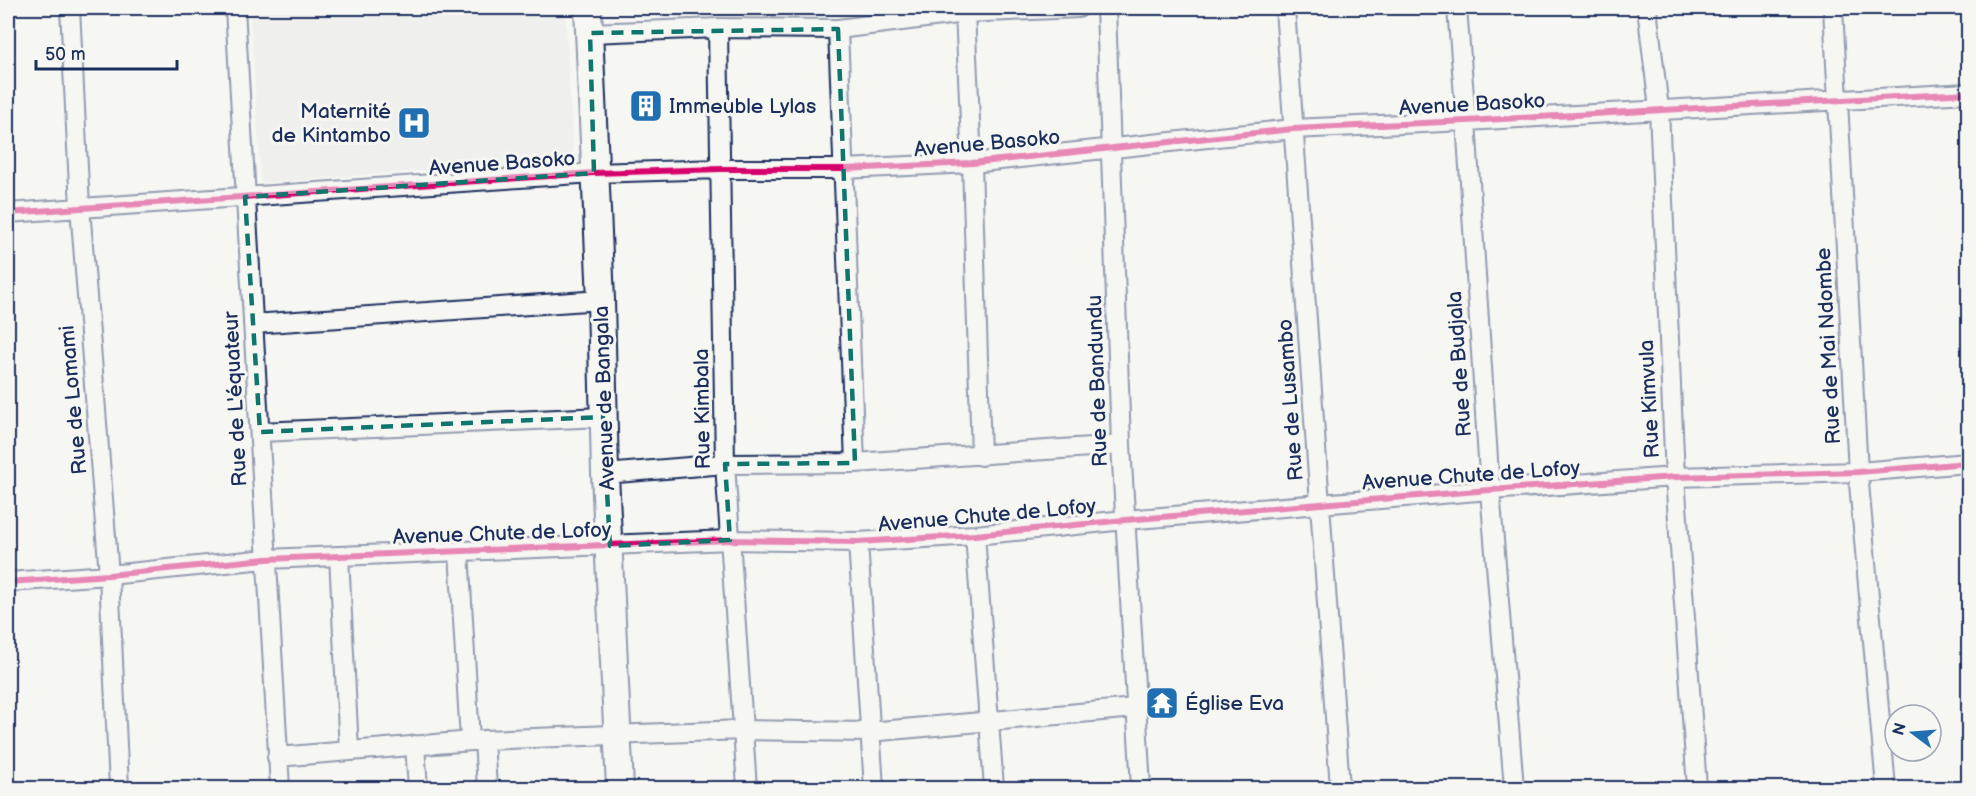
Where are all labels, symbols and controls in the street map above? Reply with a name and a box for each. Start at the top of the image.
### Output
scale bar [36,33,177,71]
text: 50 m [45,44,86,65]
building icon: Immeuble Lylas [628,88,664,124]
street label: Avenue Basoko [1398,88,1546,121]
place label: Immeuble Lylas [669,94,816,119]
place label: Maternité de Kintambo [272,99,391,148]
hospital icon: Maternité de Kintambo [396,105,432,141]
street label: Avenue Basoko [913,125,1061,162]
street label: Avenue Basoko [428,146,576,181]
street label: Rue de Mai Ndombe [1811,247,1846,445]
street label: Rue de Budjala [1442,290,1477,438]
street label: Rue de Bandundu [1082,294,1113,468]
street label: Avenue de Bangala [589,305,620,491]
street label: Rue de L'équateur [218,310,253,487]
street label: Rue de Lusambo [1272,318,1309,482]
street label: Rue de Lomami [55,324,92,476]
street label: Rue Kimvula [1634,339,1665,459]
street label: Rue Kimbala [689,348,716,470]
street label: Avenue Chute de Lofoy [1361,455,1581,496]
street label: Avenue Chute de Lofoy [877,493,1097,537]
street label: Avenue Chute de Lofoy [392,517,612,550]
temple icon: Église Eva [1144,685,1180,721]
place label: Église Eva [1185,691,1284,716]
north arrow [1883,703,1943,763]
text: N [1889,721,1911,738]

